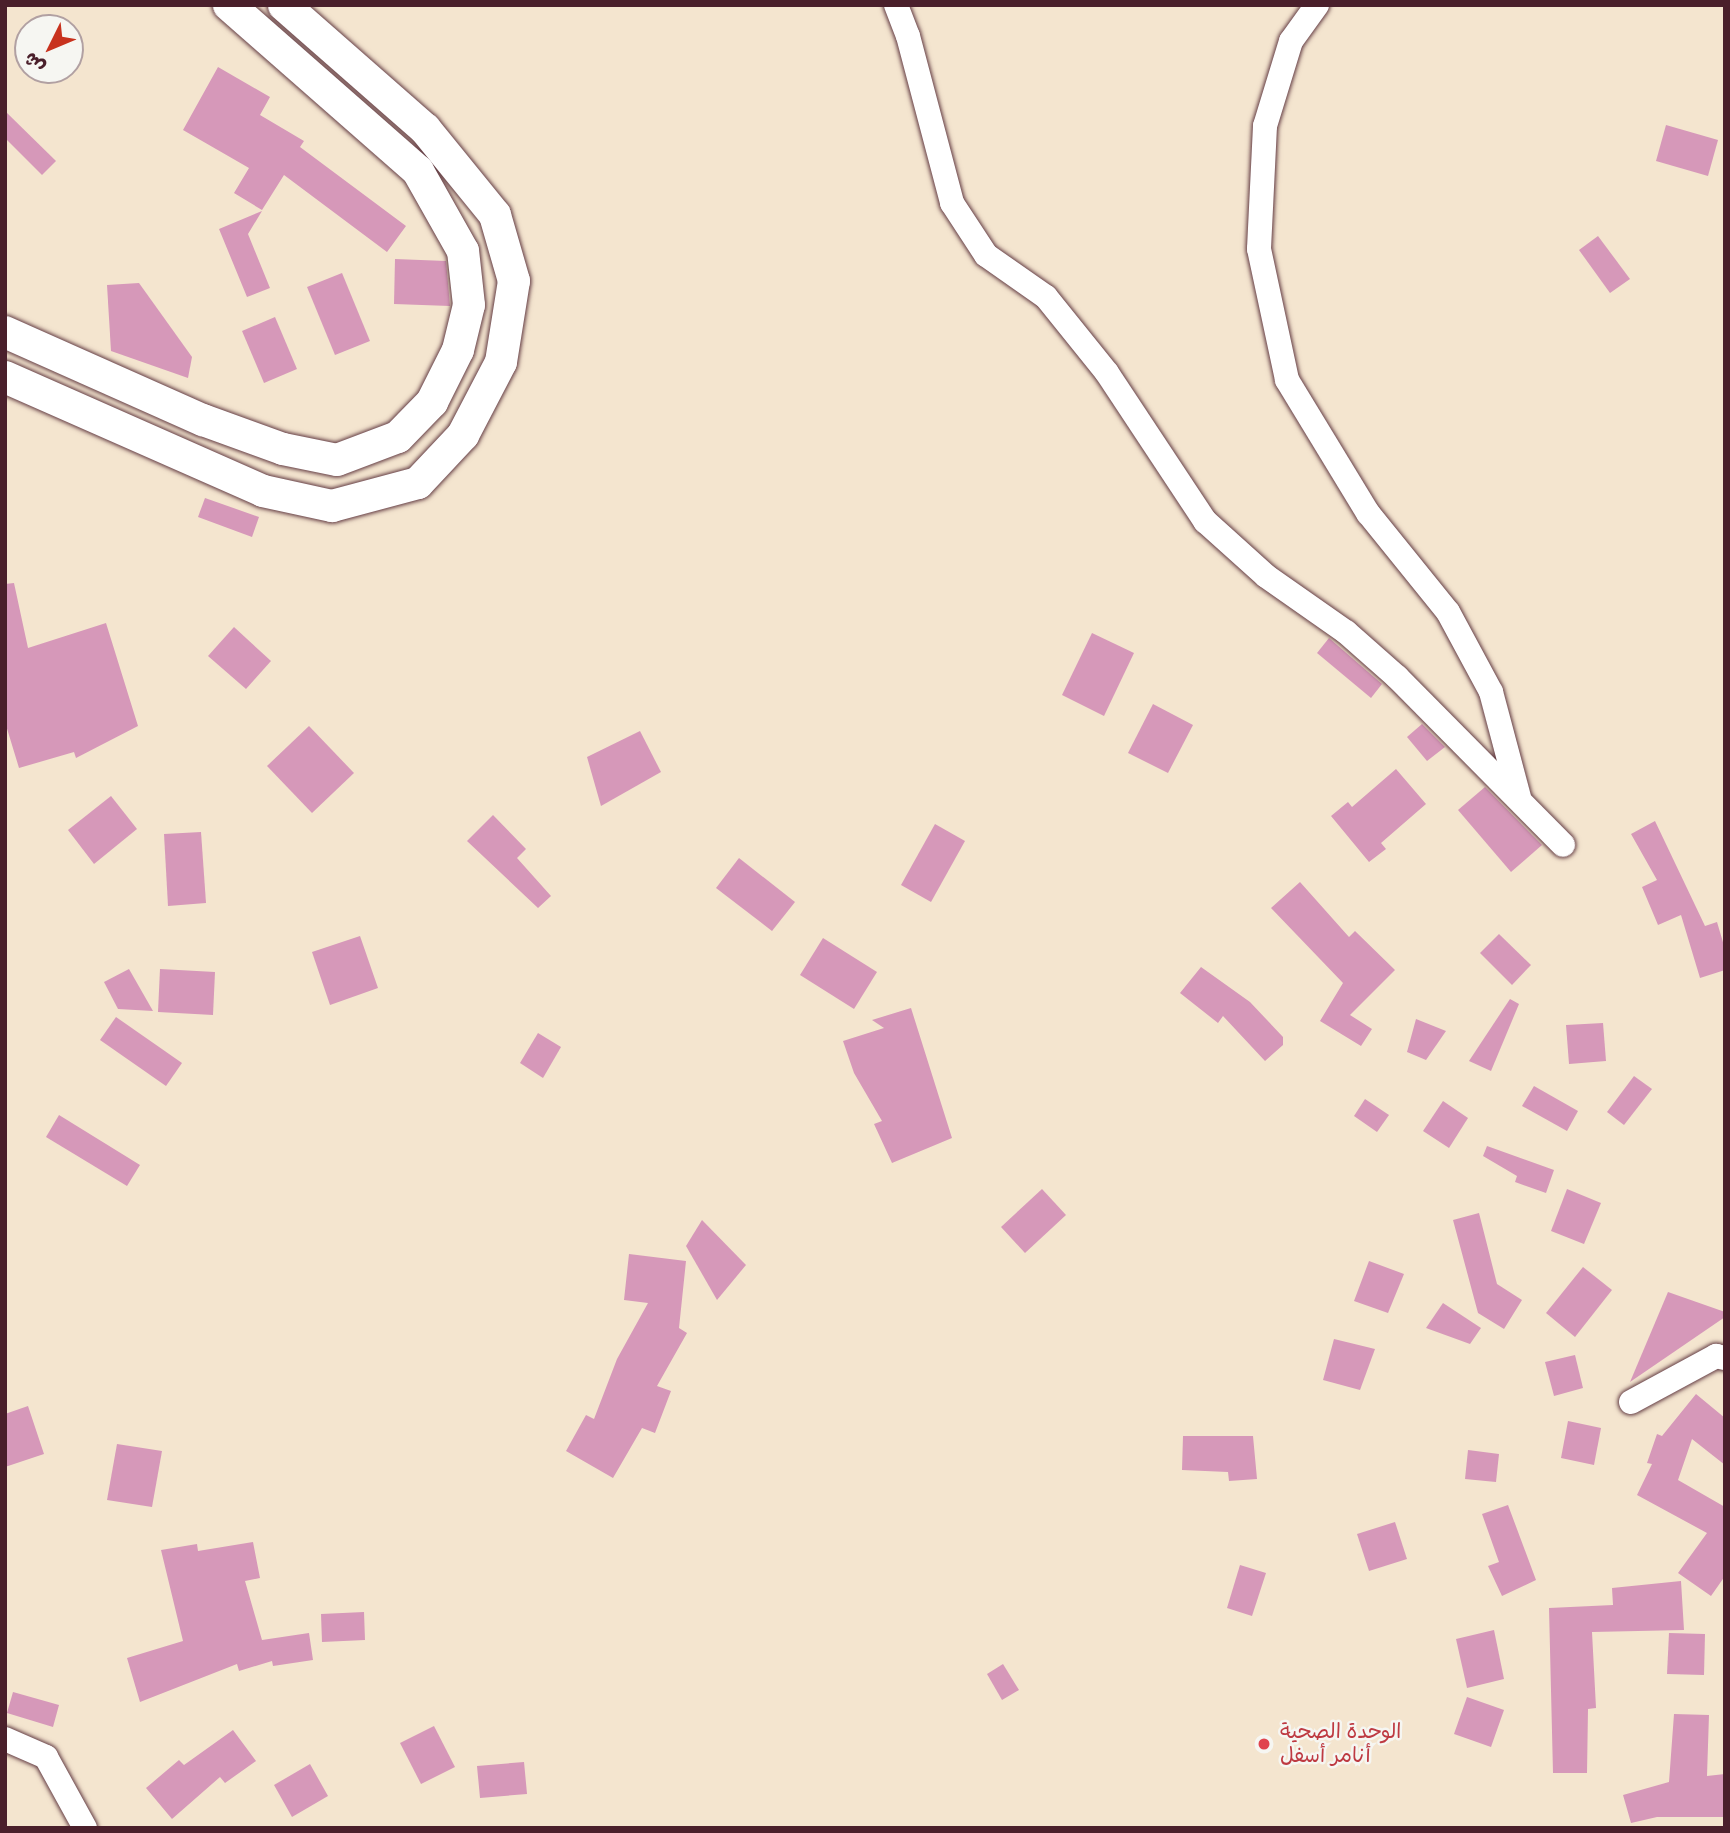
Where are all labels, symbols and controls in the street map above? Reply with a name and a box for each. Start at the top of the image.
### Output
north arrow [14,14,84,84]
text: ش [19,47,50,78]
place label: الوحدة الصحية أنامر أسفل [1280,1719,1401,1769]
marker: الوحدة الصحية أنامر أسفل [1254,1734,1274,1754]

